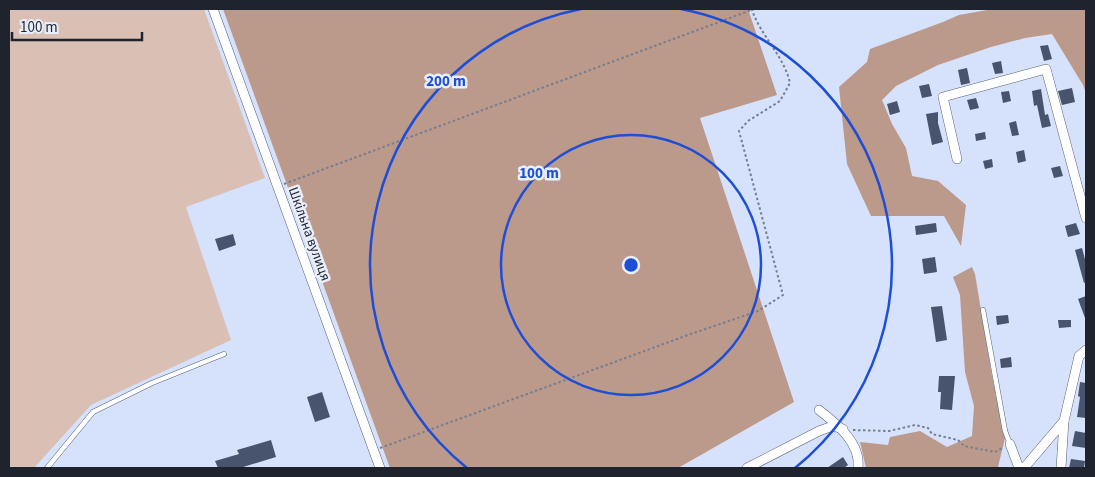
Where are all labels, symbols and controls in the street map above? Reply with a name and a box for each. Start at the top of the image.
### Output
scale bar [12,10,142,42]
text: 100 m [20,17,58,38]
text: 200 m [426,71,466,92]
text: 100 m [519,163,559,184]
street label: Шкільна вулиця [283,184,335,284]
centre of rings [622,256,640,274]

